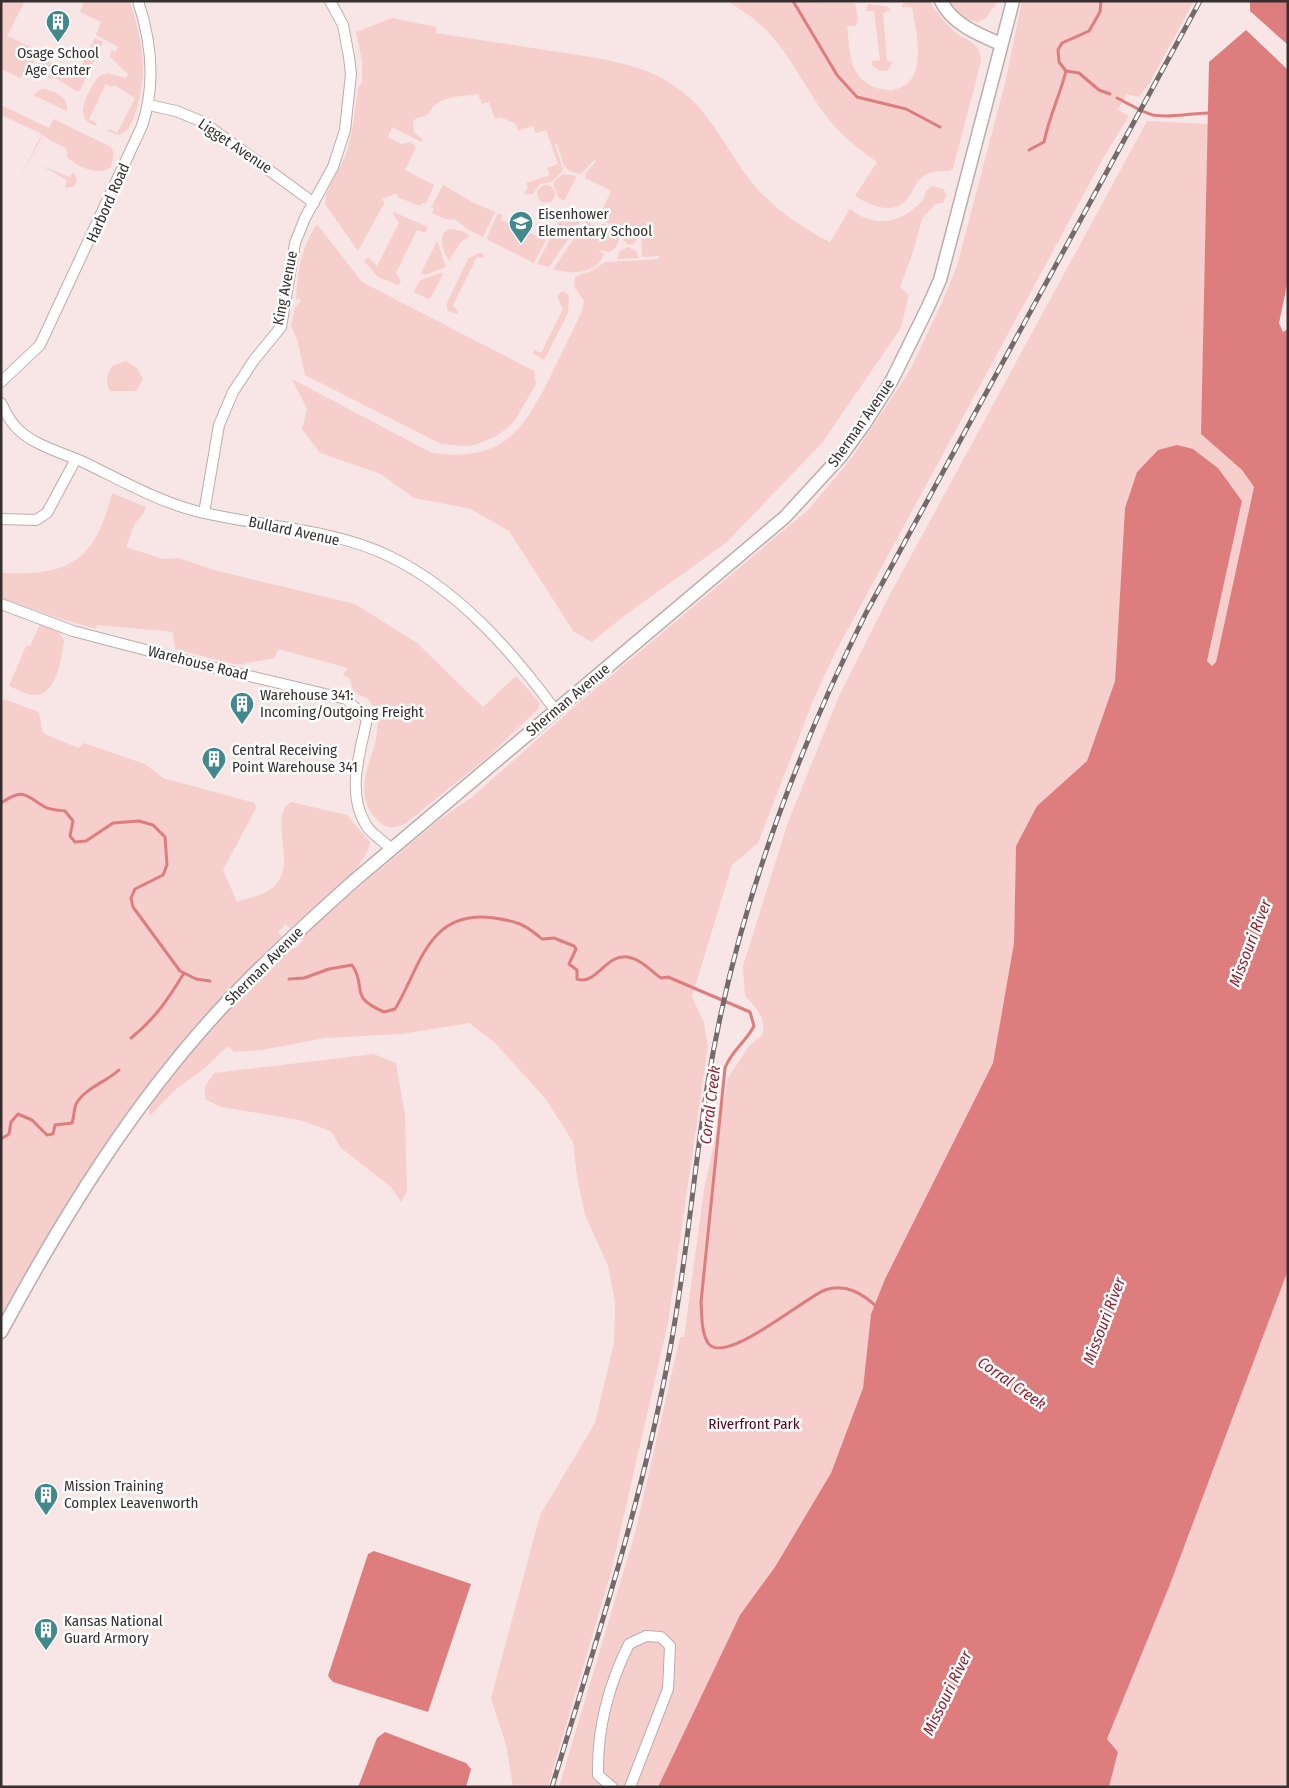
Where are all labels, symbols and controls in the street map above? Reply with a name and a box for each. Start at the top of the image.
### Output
building icon: Osage School Age Center [45,9,71,43]
place label: Osage School Age Center [17,44,99,79]
street label: Ligget Avenue [195,115,275,177]
street label: Harbord Road [82,160,134,246]
place label: Eisenhower Elementary School [538,205,652,240]
school or university icon: Eisenhower Elementary School [508,210,534,244]
street label: King Avenue [269,249,301,327]
street label: Sherman Avenue [824,375,898,471]
street label: Bullard Avenue [247,513,341,549]
street label: Warehouse Road [146,642,250,684]
street label: Sherman Avenue [523,660,613,740]
place label: Warehouse 341: Incoming/Outgoing Freight [260,686,424,721]
building icon: Warehouse 341: Incoming/Outgoing Freight [229,691,255,725]
place label: Central Receiving Point Warehouse 341 [232,741,358,776]
building icon: Central Receiving Point Warehouse 341 [201,746,227,780]
water label: Missouri River [1225,896,1275,989]
street label: Sherman Avenue [221,923,307,1009]
water label: Corral Creek [696,1065,724,1145]
water label: Missouri River [1079,1274,1129,1367]
water label: Corral Creek [974,1353,1050,1413]
park label: Riverfront Park [708,1415,800,1433]
place label: Mission Training Complex Leavenworth [64,1477,198,1512]
building icon: Mission Training Complex Leavenworth [33,1482,59,1516]
place label: Kansas National Guard Armory [64,1612,163,1647]
building icon: Kansas National Guard Armory [33,1617,59,1651]
water label: Missouri River [918,1647,976,1738]

